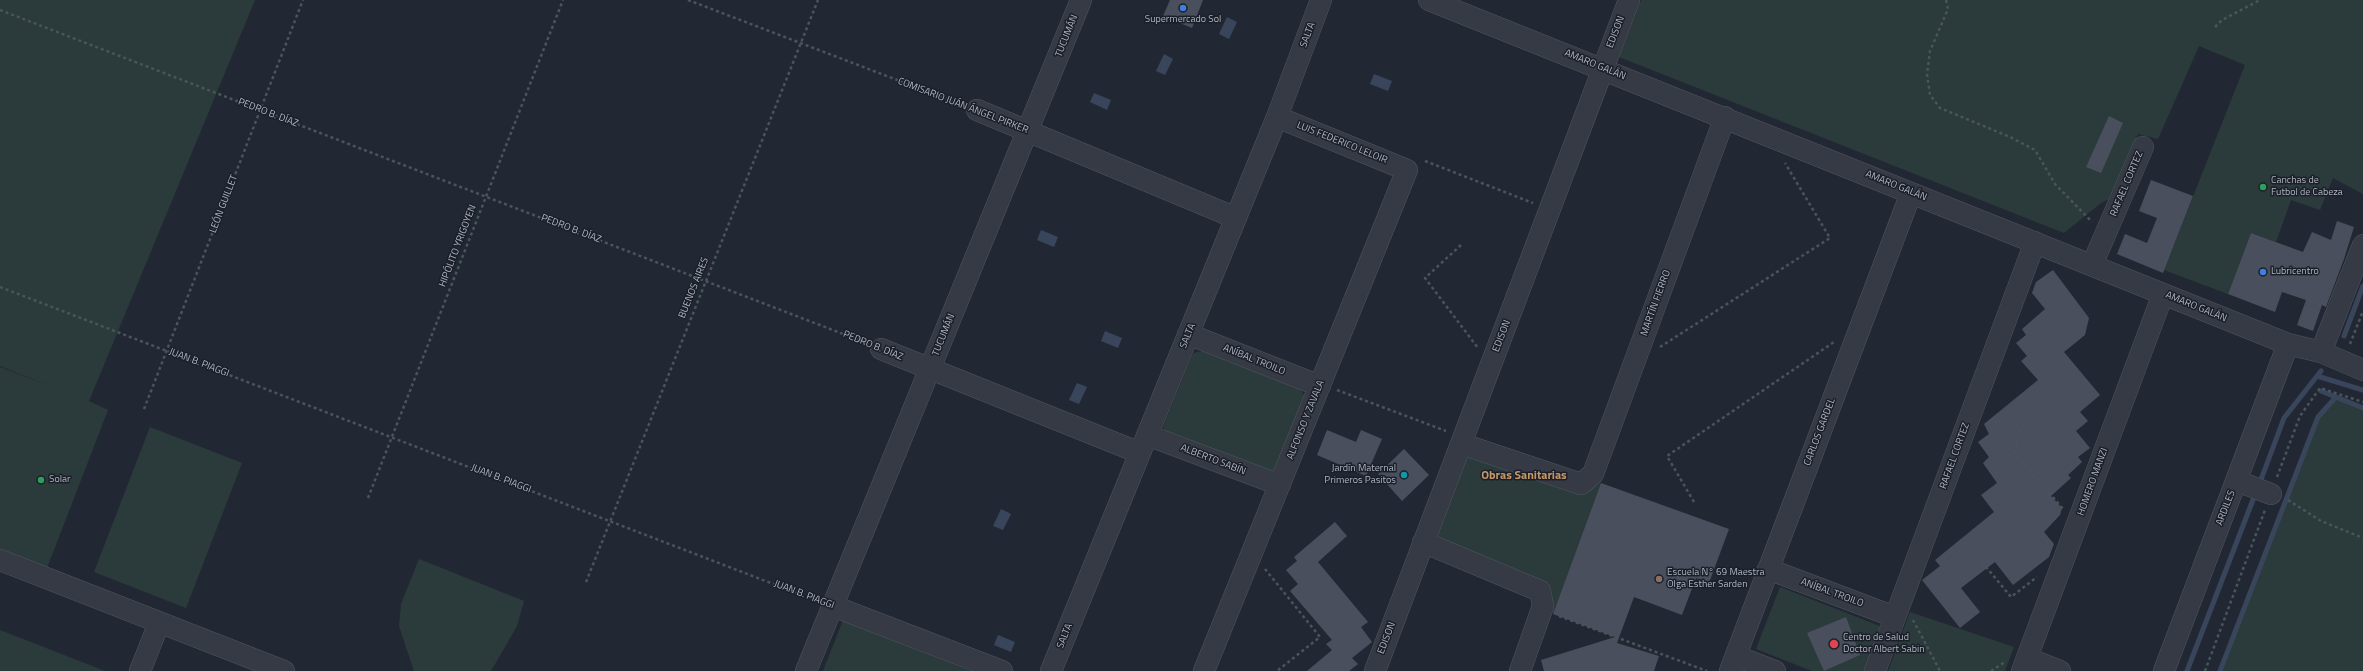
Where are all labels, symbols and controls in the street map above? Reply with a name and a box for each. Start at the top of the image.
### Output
marker: Supermercado Sol [1178,3,1188,13]
street label: TUCUMÁN [1053,13,1081,59]
place label: Supermercado Sol [1145,14,1221,26]
street label: EDISON [1604,14,1628,50]
street label: SALTA [1298,21,1318,49]
street label: AMARO GALÁN [1563,47,1627,83]
street label: COMISARIO JUÁN ÁNGEL PIRKER [896,75,1030,137]
street label: PEDRO B. DÍAZ [236,96,300,130]
street label: LUIS FEDERICO LELOIR [1295,119,1389,167]
street label: RAFAEL CORTEZ [2108,150,2146,218]
street label: AMARO GALÁN [1864,168,1928,204]
street label: LEÓN GUILLET [207,173,241,235]
place label: Canchas de Futbol de Cabeza [2271,175,2343,198]
marker: Canchas de Futbol de Cabeza [2258,182,2268,192]
street label: HIPÓLITO YRIGOYEN [437,203,479,289]
street label: PEDRO B. DÍAZ [539,212,603,246]
street label: BUENOS AIRES [676,256,712,320]
place label: Lubricentro [2271,266,2319,278]
marker: Lubricentro [2258,267,2268,277]
street label: MARTÍN FIERRO [1639,268,1673,338]
street label: AMARO GALÁN [2164,289,2228,325]
street label: TUCUMÁN [930,312,958,358]
street label: EDISON [1490,318,1514,354]
street label: SALTA [1178,322,1198,350]
street label: PEDRO B. DÍAZ [841,329,905,363]
street label: ANÍBAL TROILO [1221,342,1287,378]
street label: JUAN B. PIAGGI [167,346,231,380]
street label: ALFONSO Y ZAVALA [1285,379,1327,461]
street label: CARLOS GARDEL [1802,397,1838,467]
street label: RAFAEL CORTEZ [1937,421,1973,491]
street label: ALBERTO SABÍN [1179,442,1247,478]
street label: HOMERO MANZI [2075,447,2111,517]
street label: JUAN B. PIAGGI [469,462,533,496]
place label: Jardín Maternal Primeros Pasitos [1324,463,1396,486]
district label: Obras Sanitarias [1481,469,1567,483]
marker: Jardín Maternal Primeros Pasitos [1399,470,1409,480]
place label: Solar [49,474,70,486]
marker: Solar [36,475,46,485]
street label: ARDILES [2214,489,2238,527]
place label: Escuela N° 69 Maestra Olga Esther Sarden [1667,567,1764,590]
marker: Escuela N° 69 Maestra Olga Esther Sarden [1654,574,1664,584]
street label: ANÍBAL TROILO [1799,576,1865,610]
street label: JUAN B. PIAGGI [772,578,836,612]
street label: EDISON [1375,620,1399,656]
street label: SALTA [1055,622,1075,650]
place label: Centro de Salud Doctor Albert Sabin [1843,632,1925,656]
marker: Centro de Salud Doctor Albert Sabin [1828,638,1840,650]

